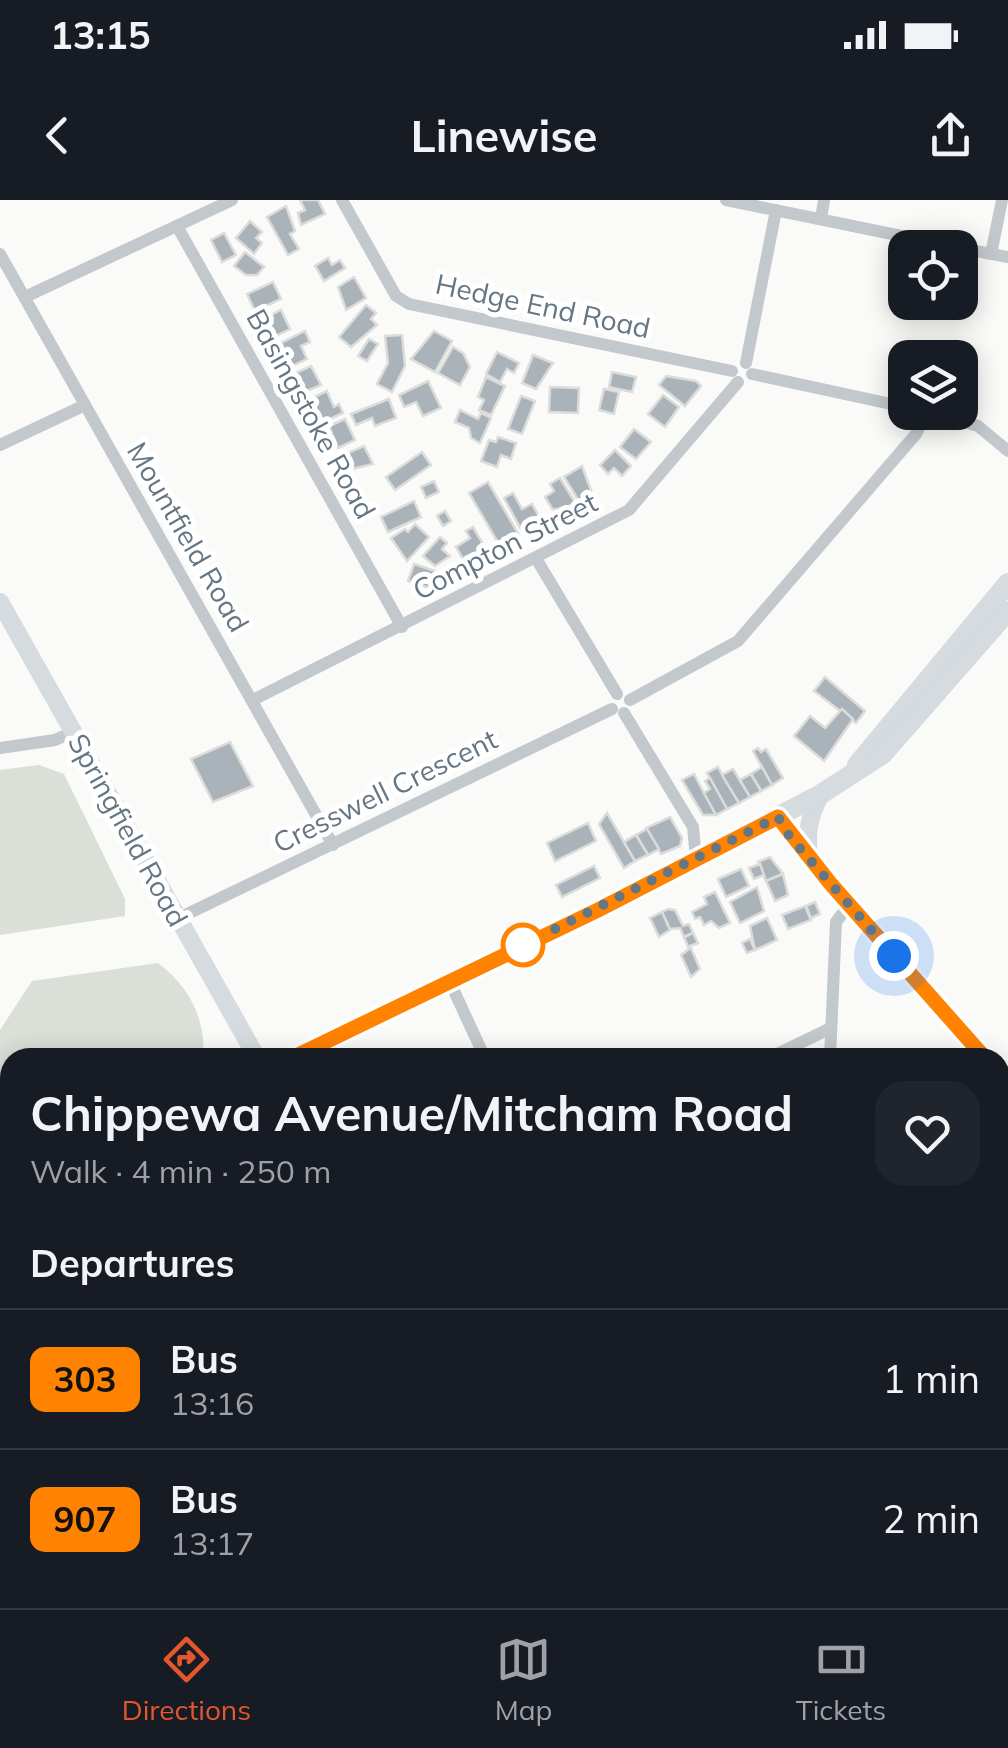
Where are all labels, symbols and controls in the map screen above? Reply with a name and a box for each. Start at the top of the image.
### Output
text: 13:15 [50,11,151,59]
text: Linewise [410,107,598,163]
icon: back [30,108,85,163]
icon: share [923,108,978,163]
map controls [888,230,978,430]
button: locate [888,230,978,320]
street label: Hedge End Road [433,266,654,345]
street label: Basingstoke Road [239,303,384,525]
button: layers [888,340,978,430]
street label: Mountfield Road [120,436,257,638]
street label: Compton Street [407,484,603,607]
street label: Cresswell Crescent [267,721,503,860]
street label: Springfield Road [61,727,196,932]
unlabelled marker [502,924,544,966]
your location [869,931,919,981]
button: heart [875,1081,980,1186]
text: Chippewa Avenue/Mitcham Road [30,1083,793,1143]
text: Walk · 4 min · 250 m [30,1151,331,1191]
text: Departures [30,1239,234,1287]
text: Bus [170,1335,238,1383]
text: 1 min [883,1355,980,1403]
text: 303 [53,1357,117,1401]
text: 13:16 [170,1383,254,1423]
text: Bus [170,1475,238,1523]
text: 2 min [883,1495,980,1543]
text: 907 [53,1497,117,1541]
text: 13:17 [170,1523,254,1563]
tab: Directions [122,1632,251,1727]
tab: Map [495,1632,552,1727]
tab: Tickets [796,1632,886,1727]

